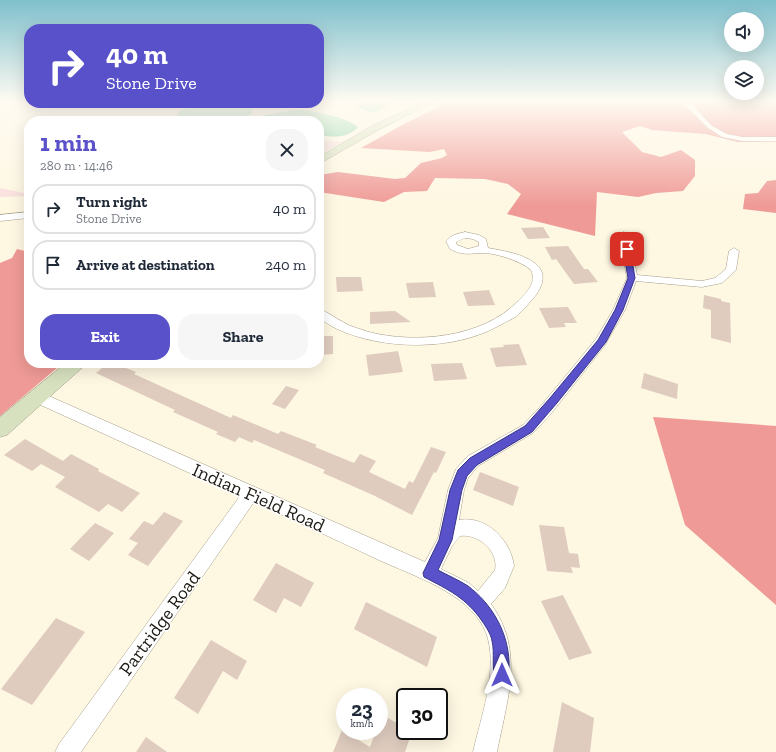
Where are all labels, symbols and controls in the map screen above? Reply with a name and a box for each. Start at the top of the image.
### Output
map controls [724,12,764,100]
button: sound [724,12,764,52]
text: 40 m [106,38,168,71]
icon: right [40,40,92,92]
button: layers [724,60,764,100]
text: Stone Drive [106,72,197,94]
text: 1 min [40,128,97,157]
button: close [266,129,308,171]
text: 280 m · 14:46 [40,158,113,173]
text: Turn right [76,193,147,211]
icon: right [42,198,64,220]
text: 40 m [273,200,306,218]
text: Stone Drive [76,211,142,226]
pin [610,232,644,266]
icon: arrive [616,238,638,260]
icon: arrive [42,254,64,276]
text: Arrive at destination [76,256,215,274]
text: 240 m [265,256,306,274]
button: Exit [40,314,170,360]
button: Share [178,314,308,360]
street label: Indian Field Road [189,458,329,537]
street label: Partridge Road [114,566,205,680]
position arrow [481,654,523,696]
speed limit sign: 30 [396,688,448,740]
text: 23 [351,697,373,721]
text: km/h [351,718,373,730]

